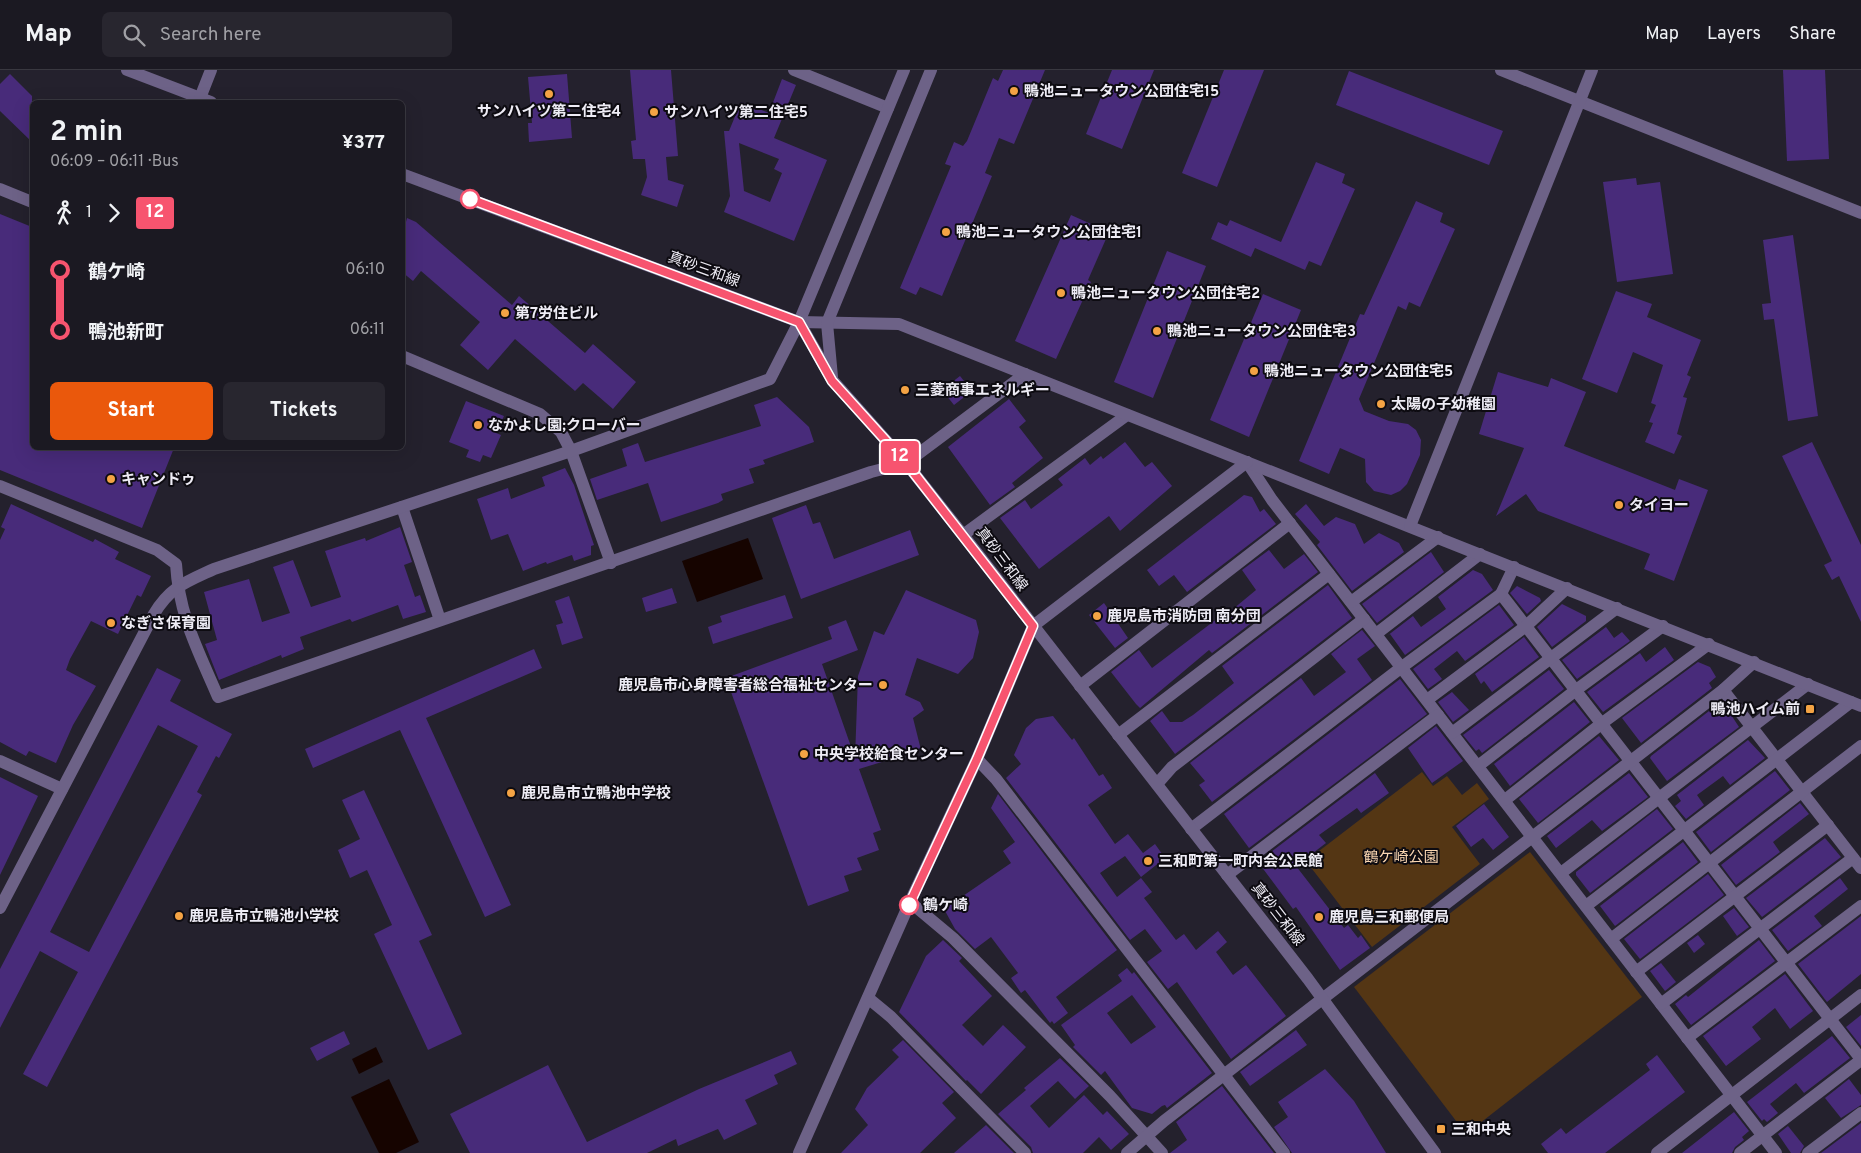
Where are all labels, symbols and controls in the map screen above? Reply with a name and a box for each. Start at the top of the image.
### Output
search box [102,12,452,57]
text: Map [25,20,72,50]
icon: search [120,21,148,49]
text: Search here [160,23,261,47]
text: Map [1645,23,1679,46]
text: Layers [1707,23,1761,46]
text: Share [1789,23,1836,46]
place label: 鴨池ニュータウン公団住宅15 [1024,83,1219,102]
marker: 鴨池ニュータウン公団住宅15 [1008,85,1020,97]
marker: サンハイツ第二住宅4 [543,88,555,100]
place label: サンハイツ第二住宅4 [477,103,621,122]
place label: サンハイツ第二住宅5 [664,104,808,123]
marker: サンハイツ第二住宅5 [648,106,660,118]
text: 2 min [50,115,123,151]
text: ¥377 [342,131,385,155]
text: 06:09 – 06:11 · Bus [50,152,179,172]
unlabelled marker [460,189,480,209]
icon: walk [50,199,78,227]
icon: forward [100,199,128,227]
text: 12 [146,201,164,224]
text: 1 [86,203,92,223]
place label: 鴨池ニュータウン公団住宅1 [956,224,1142,243]
marker: 鴨池ニュータウン公団住宅1 [940,226,952,238]
street label: 真砂三和線 [665,249,742,292]
text: 06:10 [345,260,385,280]
text: 鶴ケ崎 [88,261,145,285]
place label: 鴨池ニュータウン公団住宅2 [1071,285,1260,304]
marker: 鴨池ニュータウン公団住宅2 [1055,287,1067,299]
place label: 第7労住ビル [515,305,598,324]
marker: 第7労住ビル [499,307,511,319]
text: 06:11 [350,320,385,340]
text: 鴨池新町 [88,321,164,345]
place label: 鴨池ニュータウン公団住宅3 [1167,323,1356,342]
marker: 鴨池ニュータウン公団住宅3 [1151,325,1163,337]
place label: 鴨池ニュータウン公団住宅5 [1264,363,1453,382]
marker: 鴨池ニュータウン公団住宅5 [1248,365,1260,377]
place label: 三菱商事エネルギー [915,381,1050,401]
button: Start [50,382,213,440]
button: Tickets [223,382,385,440]
marker: 三菱商事エネルギー [899,384,911,396]
place label: 太陽の子幼稚園 [1391,396,1496,415]
marker: 太陽の子幼稚園 [1375,398,1387,410]
place label: なかよし園;クローバー [488,417,641,436]
marker: なかよし園;クローバー [472,419,484,431]
line badge: 12 [878,441,922,473]
text: 12 [891,445,909,468]
place label: キャンドゥ [121,471,196,490]
marker: キャンドゥ [105,473,117,485]
place label: タイヨー [1629,497,1689,516]
marker: タイヨー [1613,499,1625,511]
street label: 真砂三和線 [971,524,1031,596]
place label: 鹿児島市消防団 南分団 [1107,607,1261,627]
marker: 鹿児島市消防団 南分団 [1091,610,1103,622]
place label: なぎさ保育園 [121,615,211,634]
marker: なぎさ保育園 [105,617,117,629]
place label: 鹿児島市心身障害者総合福祉センター [618,676,873,696]
marker: 鹿児島市心身障害者総合福祉センター [877,679,889,691]
place label: 鴨池ハイム前 [1711,700,1800,720]
marker: 鴨池ハイム前 [1804,703,1816,715]
place label: 中央学校給食センター [814,745,964,765]
marker: 中央学校給食センター [798,748,810,760]
place label: 鹿児島市立鴨池中学校 [521,784,671,804]
marker: 鹿児島市立鴨池中学校 [505,787,517,799]
park label: 鶴ケ崎公園 [1363,849,1439,868]
place label: 三和町第一町内会公民館 [1158,853,1323,872]
marker: 三和町第一町内会公民館 [1142,855,1154,867]
street label: 真砂三和線 [1246,880,1307,950]
marker: 鶴ケ崎 [899,895,919,915]
place label: 鶴ケ崎 [923,897,968,916]
place label: 鹿児島市立鴨池小学校 [189,907,339,927]
place label: 鹿児島三和郵便局 [1329,908,1449,928]
marker: 鹿児島市立鴨池小学校 [173,910,185,922]
marker: 鹿児島三和郵便局 [1313,911,1325,923]
place label: 三和中央 [1451,1121,1511,1140]
marker: 三和中央 [1435,1123,1447,1135]

